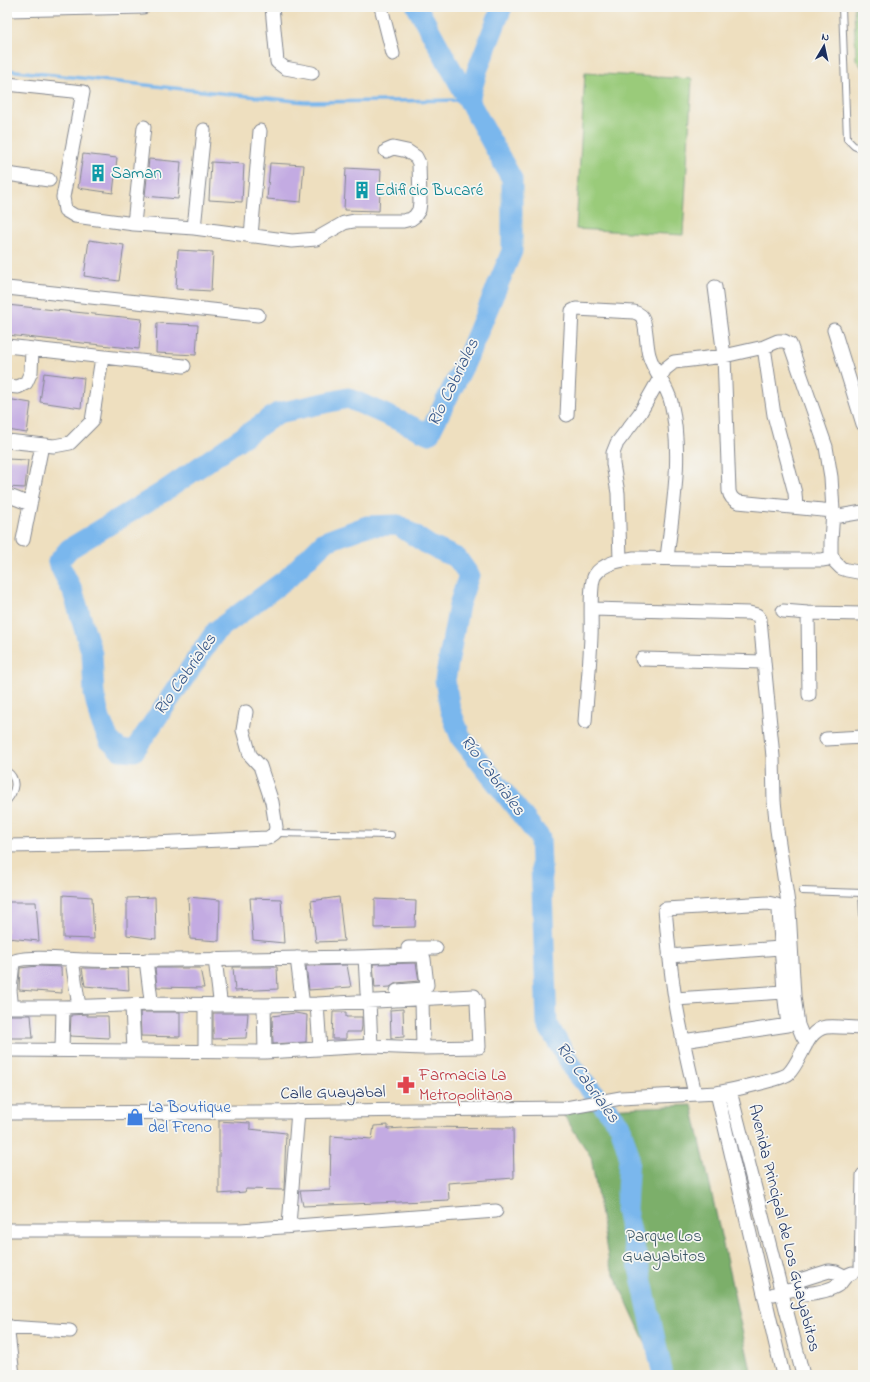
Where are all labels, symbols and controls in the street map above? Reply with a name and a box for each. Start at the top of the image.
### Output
north arrow [804,26,844,66]
text: N [820,29,830,46]
place label: Saman [111,161,162,186]
building icon: Saman [88,163,108,183]
place label: Edificio Bucaré [375,178,484,203]
building icon: Edificio Bucaré [352,180,372,200]
water label: Río Cabriales [422,334,487,431]
water label: Río Cabriales [148,628,224,721]
water label: Río Cabriales [453,730,531,822]
water label: Río Cabriales [549,1037,626,1130]
place label: Farmacia La Metropolitana [418,1063,513,1108]
pharmacy icon: Farmacia La Metropolitana [396,1075,416,1095]
street label: Calle Guayabal [280,1080,386,1107]
place label: La Boutique del Freno [148,1095,231,1140]
street label: Avenida Principal de Los Guayabitos [740,1102,827,1355]
shop icon: La Boutique del Freno [125,1107,145,1127]
park label: Parque Los Guayabitos [622,1224,706,1270]

